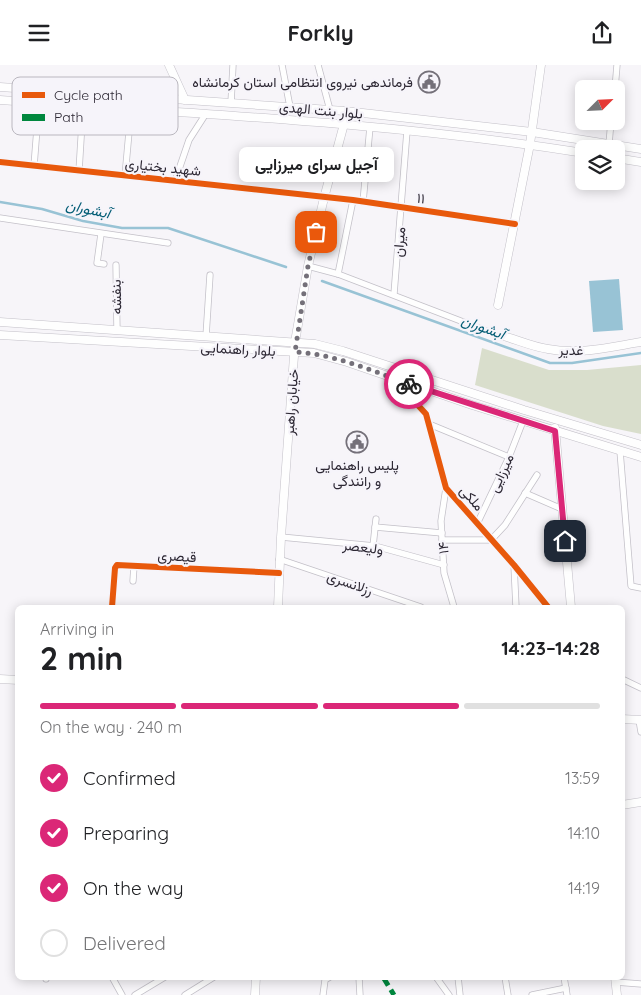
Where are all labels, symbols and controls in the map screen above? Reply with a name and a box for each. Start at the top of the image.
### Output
icon: menu [25,19,53,47]
text: Forkly [287,19,354,47]
icon: share [588,19,616,47]
public building icon: فرماندهی نیروی انتظامی استان کرمانشاه [417,70,441,94]
place label: فرماندهی نیروی انتظامی استان کرمانشاه [192,73,413,91]
legend [12,77,178,135]
north arrow [575,80,625,130]
map controls [575,80,625,190]
text: Cycle path [54,86,123,104]
street label: بلوار بنت الهدی [278,97,364,123]
text: Path [54,108,83,126]
button: layers [575,140,625,190]
callout: آجیل سرای میرزایی [238,147,394,182]
street label: شهید بختیاری [124,154,202,180]
text: آجیل سرای میرزایی [255,154,378,174]
street label: ۱۱ [416,189,426,207]
water label: آبشوران [64,195,116,223]
pin [295,211,337,253]
icon: bag [302,218,330,246]
street label: میران [389,226,409,258]
street label: بنفشه [107,279,125,315]
water label: آبشوران [459,310,512,345]
street label: بلوار راهنمایی [200,338,276,360]
street label: غدیر [557,341,584,359]
courier [384,359,434,409]
street label: خیابان راهبر [280,368,302,437]
icon: bike [395,370,423,398]
public building icon: پلیس راهنمایی و رانندگی [345,430,369,454]
street label: میرزایی [484,451,518,495]
place label: پلیس راهنمایی و رانندگی [315,456,399,490]
street label: ملکی [456,481,488,515]
pin [544,520,586,562]
icon: home [551,527,579,555]
street label: ولیعصر [341,535,384,558]
street label: ۱۴ [434,541,452,555]
street label: قیصری [157,546,197,566]
street label: رزلانسری [325,567,376,599]
text: Arriving in [40,619,114,639]
text: 14:23–14:28 [501,636,600,660]
text: 2 min [40,638,123,678]
text: On the way · 240 m [40,717,182,737]
icon: check [40,764,68,792]
text: Confirmed [83,766,176,790]
text: 13:59 [565,768,600,788]
icon: check [40,819,68,847]
text: Preparing [83,821,169,845]
text: 14:10 [567,823,600,843]
icon: check [40,874,68,902]
text: On the way [83,876,184,900]
text: 14:19 [568,878,600,898]
text: Delivered [83,931,166,955]

